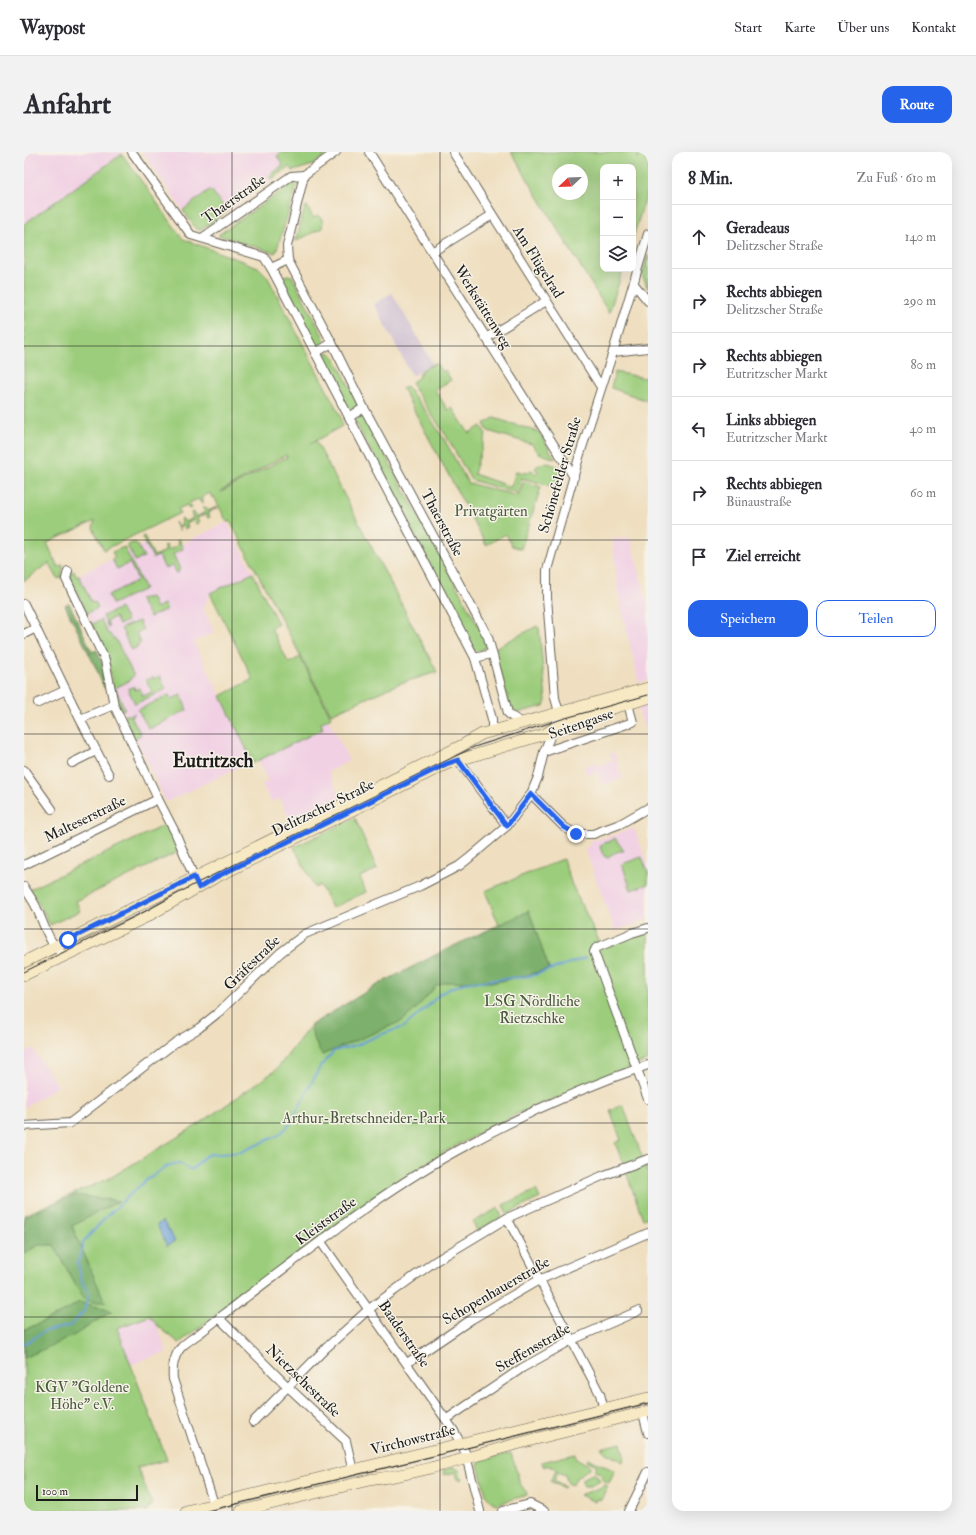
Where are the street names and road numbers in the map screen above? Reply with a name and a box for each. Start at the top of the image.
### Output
street label: Thaerstraße [199,170,269,228]
street label: Am Flügelrad [508,221,568,302]
street label: Werkstättenweg [449,261,517,353]
street label: Schönefelder Straße [534,415,586,535]
street label: Thaerstraße [416,486,468,560]
street label: Seitengasse [546,704,616,744]
street label: Delitzscher Straße [269,775,377,841]
street label: Malteserstraße [41,791,129,847]
street label: Gräfestraße [220,931,284,995]
street label: Kleiststraße [292,1193,360,1249]
street label: Schopenhauerstraße [439,1253,554,1330]
street label: Baaderstraße [374,1297,434,1371]
street label: Steffensstraße [492,1319,574,1377]
street label: Nietzschestraße [261,1340,345,1422]
street label: Virchowstraße [369,1420,457,1460]

